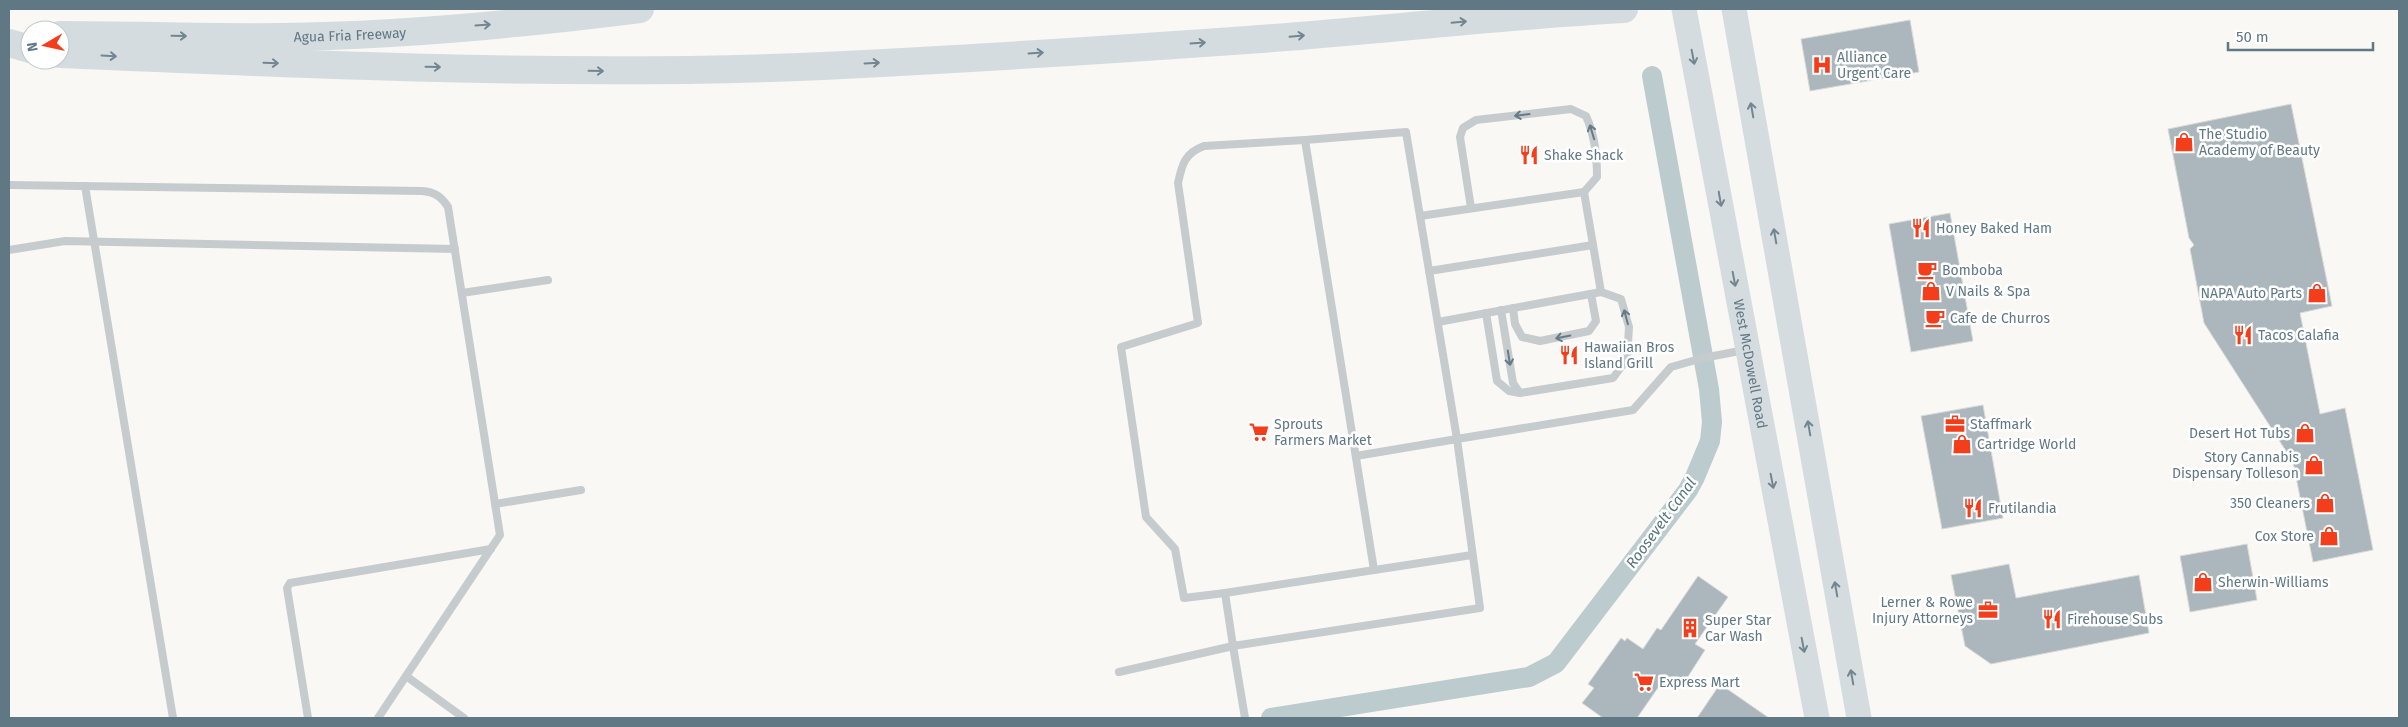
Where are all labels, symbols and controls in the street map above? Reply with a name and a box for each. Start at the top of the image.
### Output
one-way arrow [1451,17,1467,27]
north arrow [20,20,70,70]
scale bar [2228,20,2373,52]
one-way arrow [475,21,491,30]
street label: Agua Fria Freeway [294,24,407,46]
text: 50 m [2236,28,2269,46]
one-way arrow [170,31,186,41]
one-way arrow [1289,31,1305,40]
one-way arrow [1190,38,1206,47]
text: N [24,41,42,53]
one-way arrow [1028,48,1044,58]
one-way arrow [1689,48,1698,64]
place label: Alliance Urgent Care [1837,49,1911,82]
one-way arrow [100,51,116,60]
hospital icon: Alliance Urgent Care [1811,54,1833,76]
one-way arrow [263,58,279,67]
one-way arrow [863,58,879,67]
one-way arrow [425,62,441,72]
one-way arrow [588,67,604,76]
one-way arrow [1747,102,1757,118]
one-way arrow [1515,110,1531,120]
one-way arrow [1586,124,1596,140]
place label: The Studio Academy of Beauty [2199,126,2320,159]
shop icon: The Studio Academy of Beauty [2173,131,2195,153]
restaurant icon: Shake Shack [1518,144,1540,166]
place label: Shake Shack [1544,147,1624,164]
one-way arrow [1715,191,1725,207]
restaurant icon: Honey Baked Ham [1910,217,1932,239]
place label: Honey Baked Ham [1936,220,2052,237]
one-way arrow [1769,228,1779,244]
cafe icon: Bomboba [1916,259,1938,281]
place label: Bomboba [1942,262,2003,279]
one-way arrow [1730,271,1740,287]
shop icon: V Nails & Spa [1920,280,1942,302]
shop icon: NAPA Auto Parts [2306,282,2328,304]
place label: V Nails & Spa [1946,283,2030,300]
place label: NAPA Auto Parts [2201,285,2302,302]
street label: West McDowell Road [1730,298,1771,430]
cafe icon: Cafe de Churros [1924,307,1946,329]
one-way arrow [1620,309,1630,325]
place label: Cafe de Churros [1950,310,2051,327]
restaurant icon: Tacos Calafia [2232,324,2254,346]
place label: Tacos Calafia [2258,327,2339,344]
one-way arrow [1555,332,1571,342]
place label: Hawaiian Bros Island Grill [1584,339,1675,372]
restaurant icon: Hawaiian Bros Island Grill [1558,344,1580,366]
one-way arrow [1505,350,1515,366]
office icon: Staffmark [1944,413,1966,435]
place label: Sprouts Farmers Market [1274,416,1373,449]
place label: Staffmark [1970,416,2033,433]
supermarket icon: Sprouts Farmers Market [1248,421,1270,443]
one-way arrow [1803,421,1813,437]
shop icon: Desert Hot Tubs [2294,422,2316,444]
place label: Desert Hot Tubs [2189,425,2290,442]
shop icon: Cartridge World [1951,433,1973,455]
place label: Cartridge World [1977,436,2076,453]
place label: Story Cannabis Dispensary Tolleson [2172,449,2299,482]
shop icon: Story Cannabis Dispensary Tolleson [2303,454,2325,476]
one-way arrow [1768,473,1777,489]
water label: Roosevelt Canal [1622,474,1700,572]
shop icon: 350 Cleaners [2314,492,2336,514]
place label: 350 Cleaners [2230,495,2310,512]
restaurant icon: Frutilandia [1962,497,1984,519]
place label: Frutilandia [1988,500,2057,517]
shop icon: Cox Store [2318,525,2340,547]
place label: Cox Store [2255,528,2314,545]
shop icon: Sherwin-Williams [2192,571,2214,593]
place label: Sherwin-Williams [2218,574,2329,591]
one-way arrow [1831,581,1841,597]
place label: Lerner & Rowe Injury Attorneys [1872,594,1973,627]
office icon: Lerner & Rowe Injury Attorneys [1977,599,1999,621]
restaurant icon: Firehouse Subs [2041,608,2063,630]
place label: Firehouse Subs [2067,611,2163,628]
place label: Super Star Car Wash [1705,612,1772,645]
building icon: Super Star Car Wash [1679,617,1701,639]
one-way arrow [1799,637,1808,653]
one-way arrow [1846,670,1856,686]
supermarket icon: Express Mart [1633,671,1655,693]
place label: Express Mart [1659,674,1741,691]

